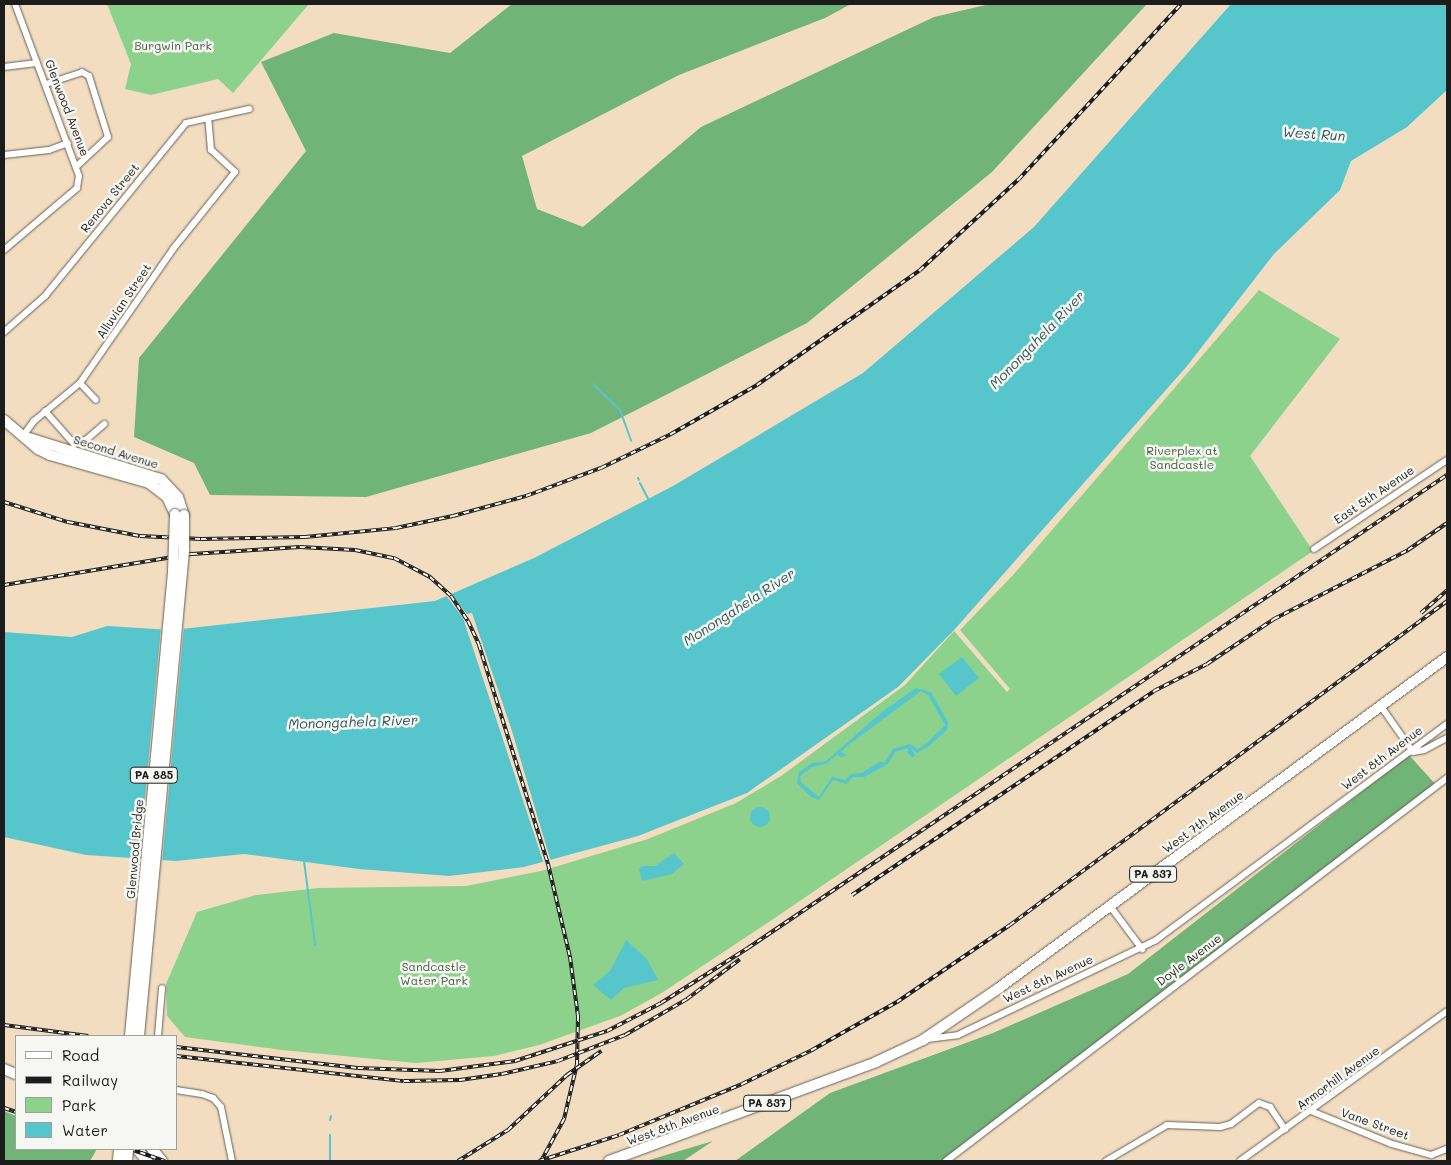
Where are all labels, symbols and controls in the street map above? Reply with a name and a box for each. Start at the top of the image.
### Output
park label: Burgwin Park [134,39,212,53]
street label: Glenwood Avenue [42,58,92,158]
water label: West Run [1282,123,1346,145]
street label: Renova Street [78,161,142,235]
street label: Alluvian Street [94,261,154,341]
water label: Monongahela River [986,287,1088,393]
street label: Second Avenue [72,432,160,472]
park label: Riverplex at Sandcastle [1146,444,1218,472]
street label: East 5th Avenue [1331,463,1417,527]
water label: Monongahela River [680,565,798,649]
water label: Monongahela River [288,711,418,733]
street label: West 8th Avenue [1339,723,1425,793]
road number: PA 885 [129,766,179,784]
street label: West 7th Avenue [1160,788,1246,856]
street label: Glenwood Bridge [123,799,147,899]
road number: PA 837 [1128,866,1178,882]
street label: Doyle Avenue [1154,931,1224,989]
street label: West 8th Avenue [1001,952,1095,1006]
park label: Sandcastle Water Park [400,960,468,988]
legend [15,1035,178,1150]
street label: Armorhill Avenue [1294,1043,1382,1113]
text: Road [62,1045,99,1065]
text: Railway [62,1070,118,1090]
road number: PA 837 [742,1094,792,1112]
text: Park [62,1095,96,1115]
street label: West 8th Avenue [625,1102,721,1148]
street label: Vane Street [1339,1105,1411,1143]
text: Water [62,1120,108,1140]

